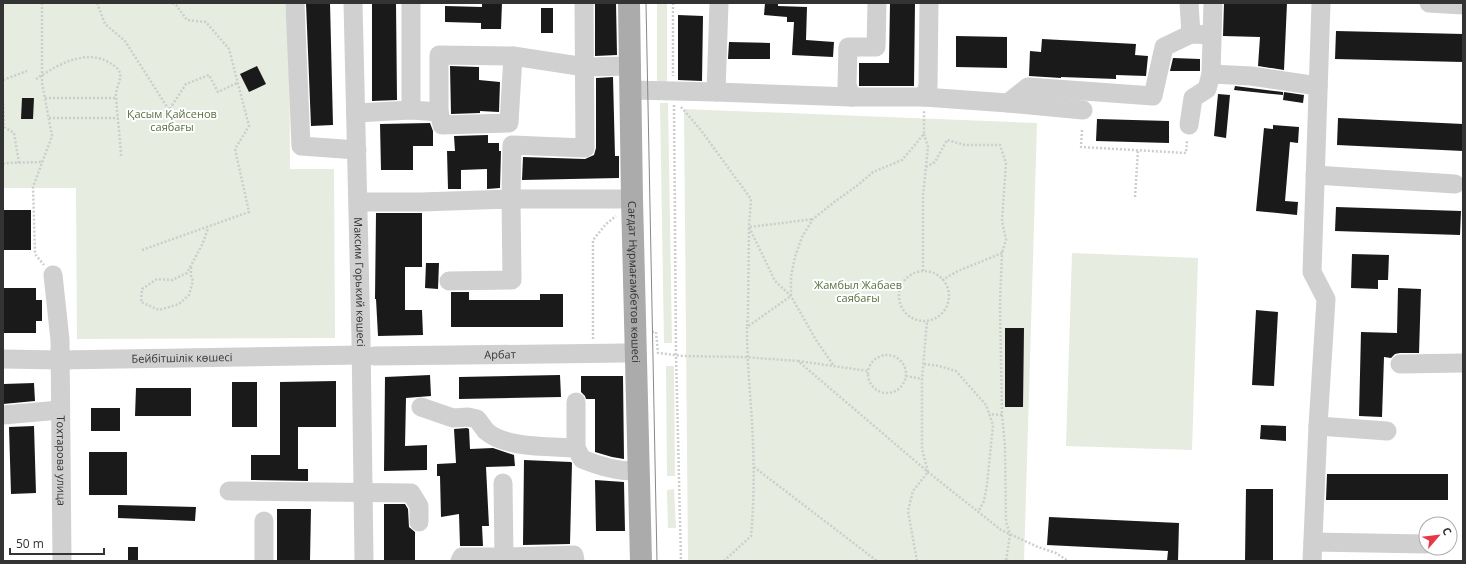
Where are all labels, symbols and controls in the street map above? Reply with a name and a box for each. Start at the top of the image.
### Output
park label: Қасым Қайсенов саябағы [127,106,217,134]
street label: Сағдат Нұрмағамбетов көшесі [625,201,644,363]
street label: Максим Горький көшесі [351,217,369,347]
park label: Жамбыл Жабаев саябағы [814,277,902,305]
street label: Арбат [484,346,516,362]
street label: Бейбітшілік көшесі [131,349,233,366]
street label: Тохтарова улица [54,415,69,506]
north arrow [1418,516,1458,556]
text: С [1439,524,1456,538]
scale bar [10,530,104,556]
text: 50 m [16,535,44,552]

